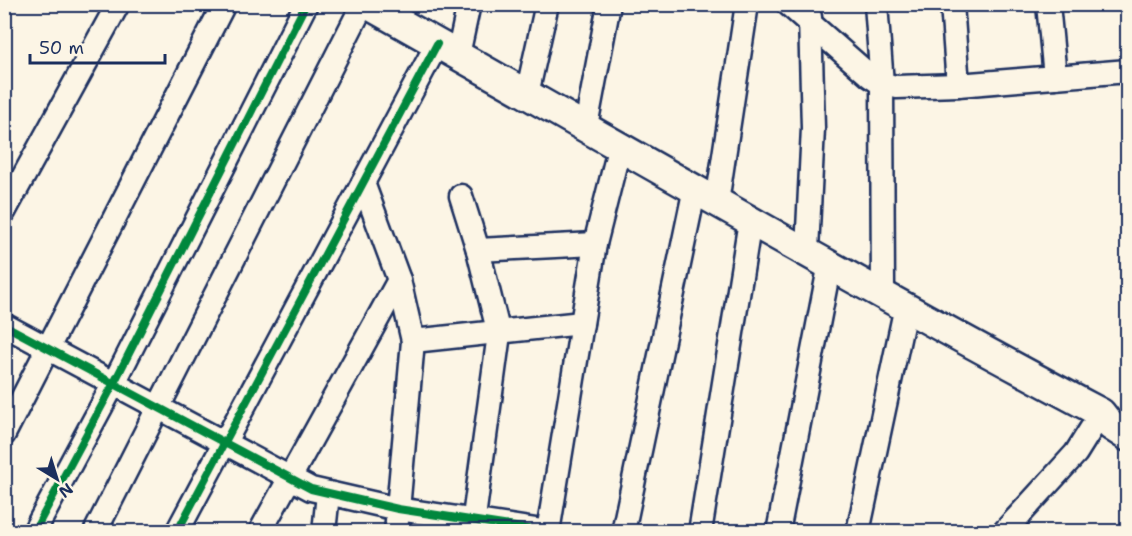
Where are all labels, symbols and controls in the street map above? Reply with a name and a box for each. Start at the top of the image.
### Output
scale bar [30,27,165,65]
text: 50 m [39,36,84,60]
north arrow [27,449,87,509]
text: N [54,478,77,503]

